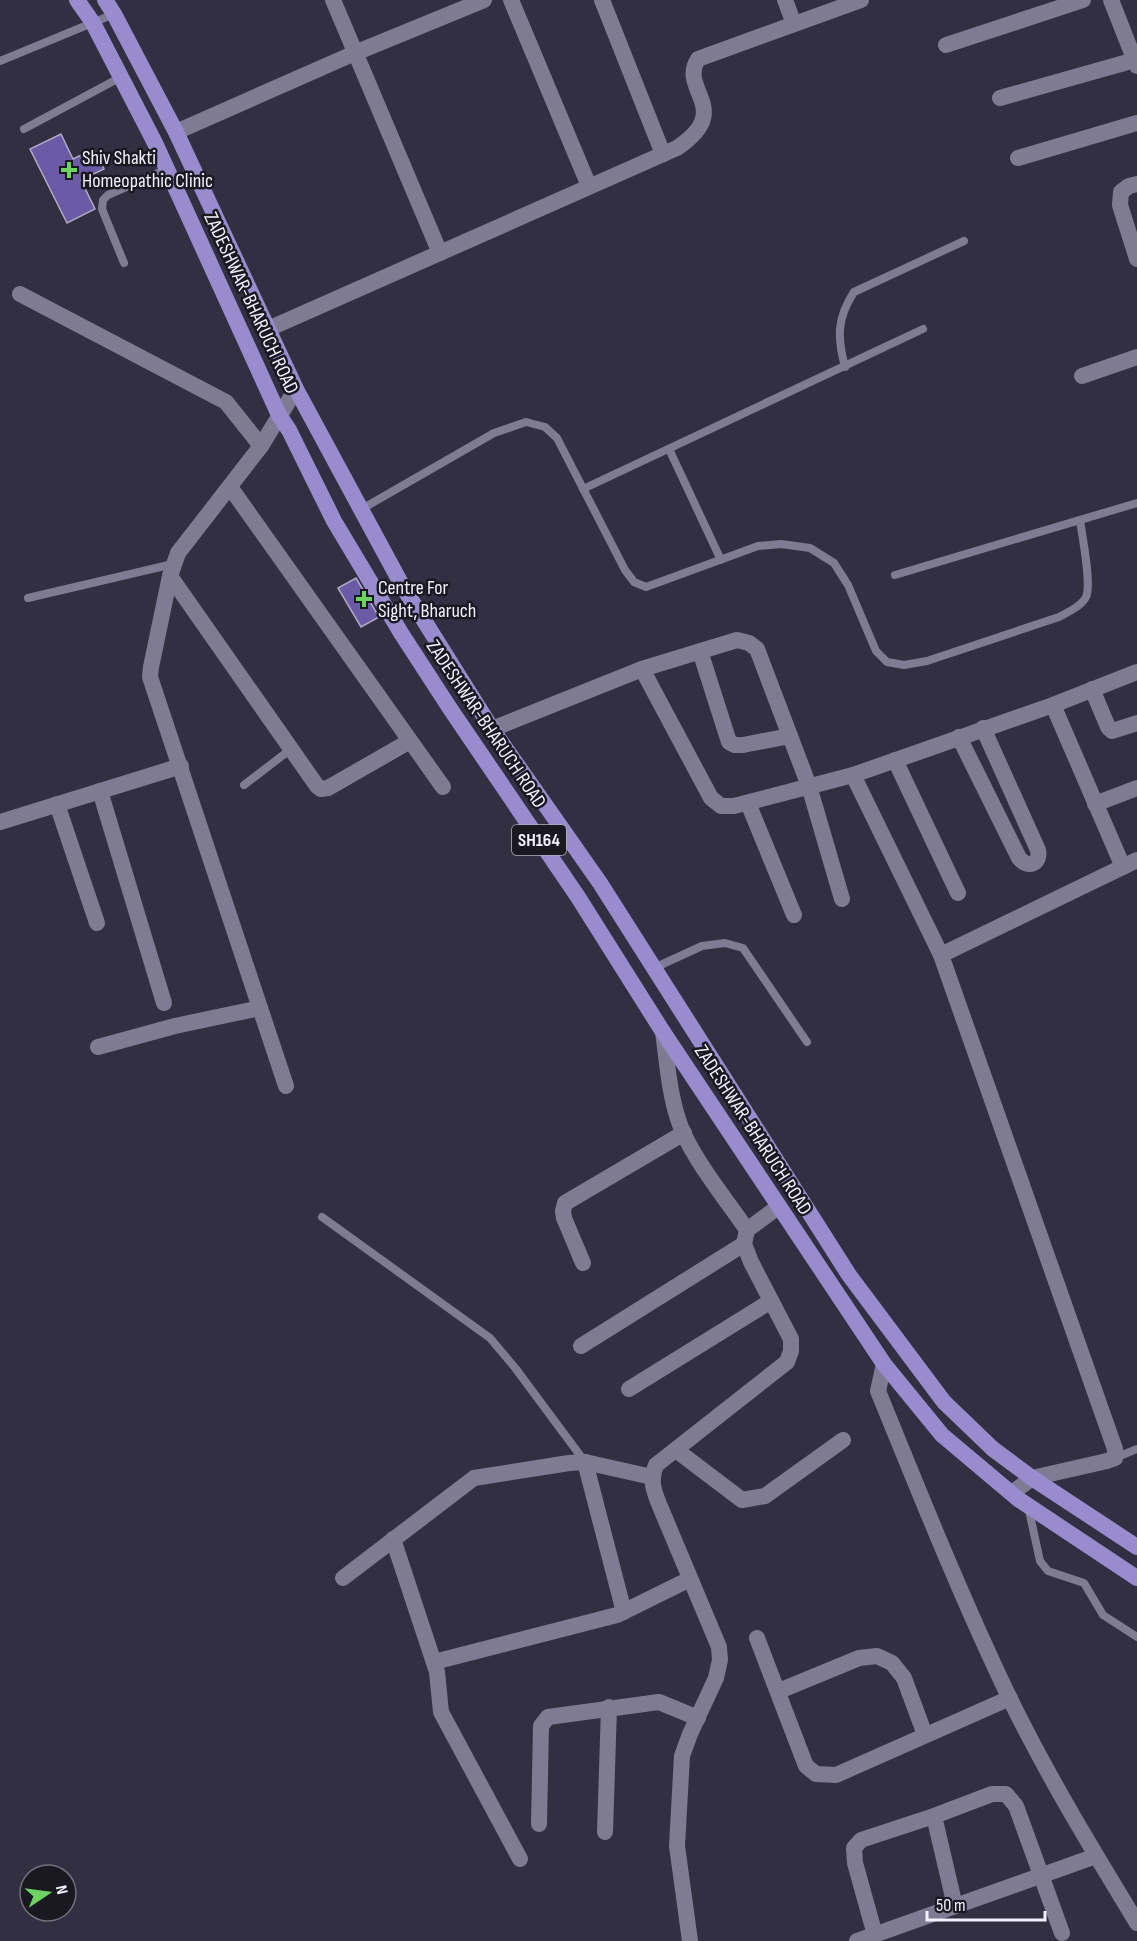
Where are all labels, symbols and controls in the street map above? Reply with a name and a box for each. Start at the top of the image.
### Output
place label: Shiv Shakti Homeopathic Clinic [82,146,213,193]
marker: Shiv Shakti Homeopathic Clinic [60,161,78,179]
street label: ZADESHWAR-BHARUCH ROAD [198,208,304,398]
place label: Centre For Sight, Bharuch [378,576,476,623]
marker: Centre For Sight, Bharuch [355,590,373,608]
street label: ZADESHWAR-BHARUCH ROAD [421,635,551,813]
road number: SH164 [512,825,566,855]
street label: ZADESHWAR-BHARUCH ROAD [689,1041,817,1219]
north arrow [18,1863,78,1923]
text: N [51,1884,71,1896]
scale bar [927,1884,1046,1922]
text: 50 m [936,1895,966,1916]

